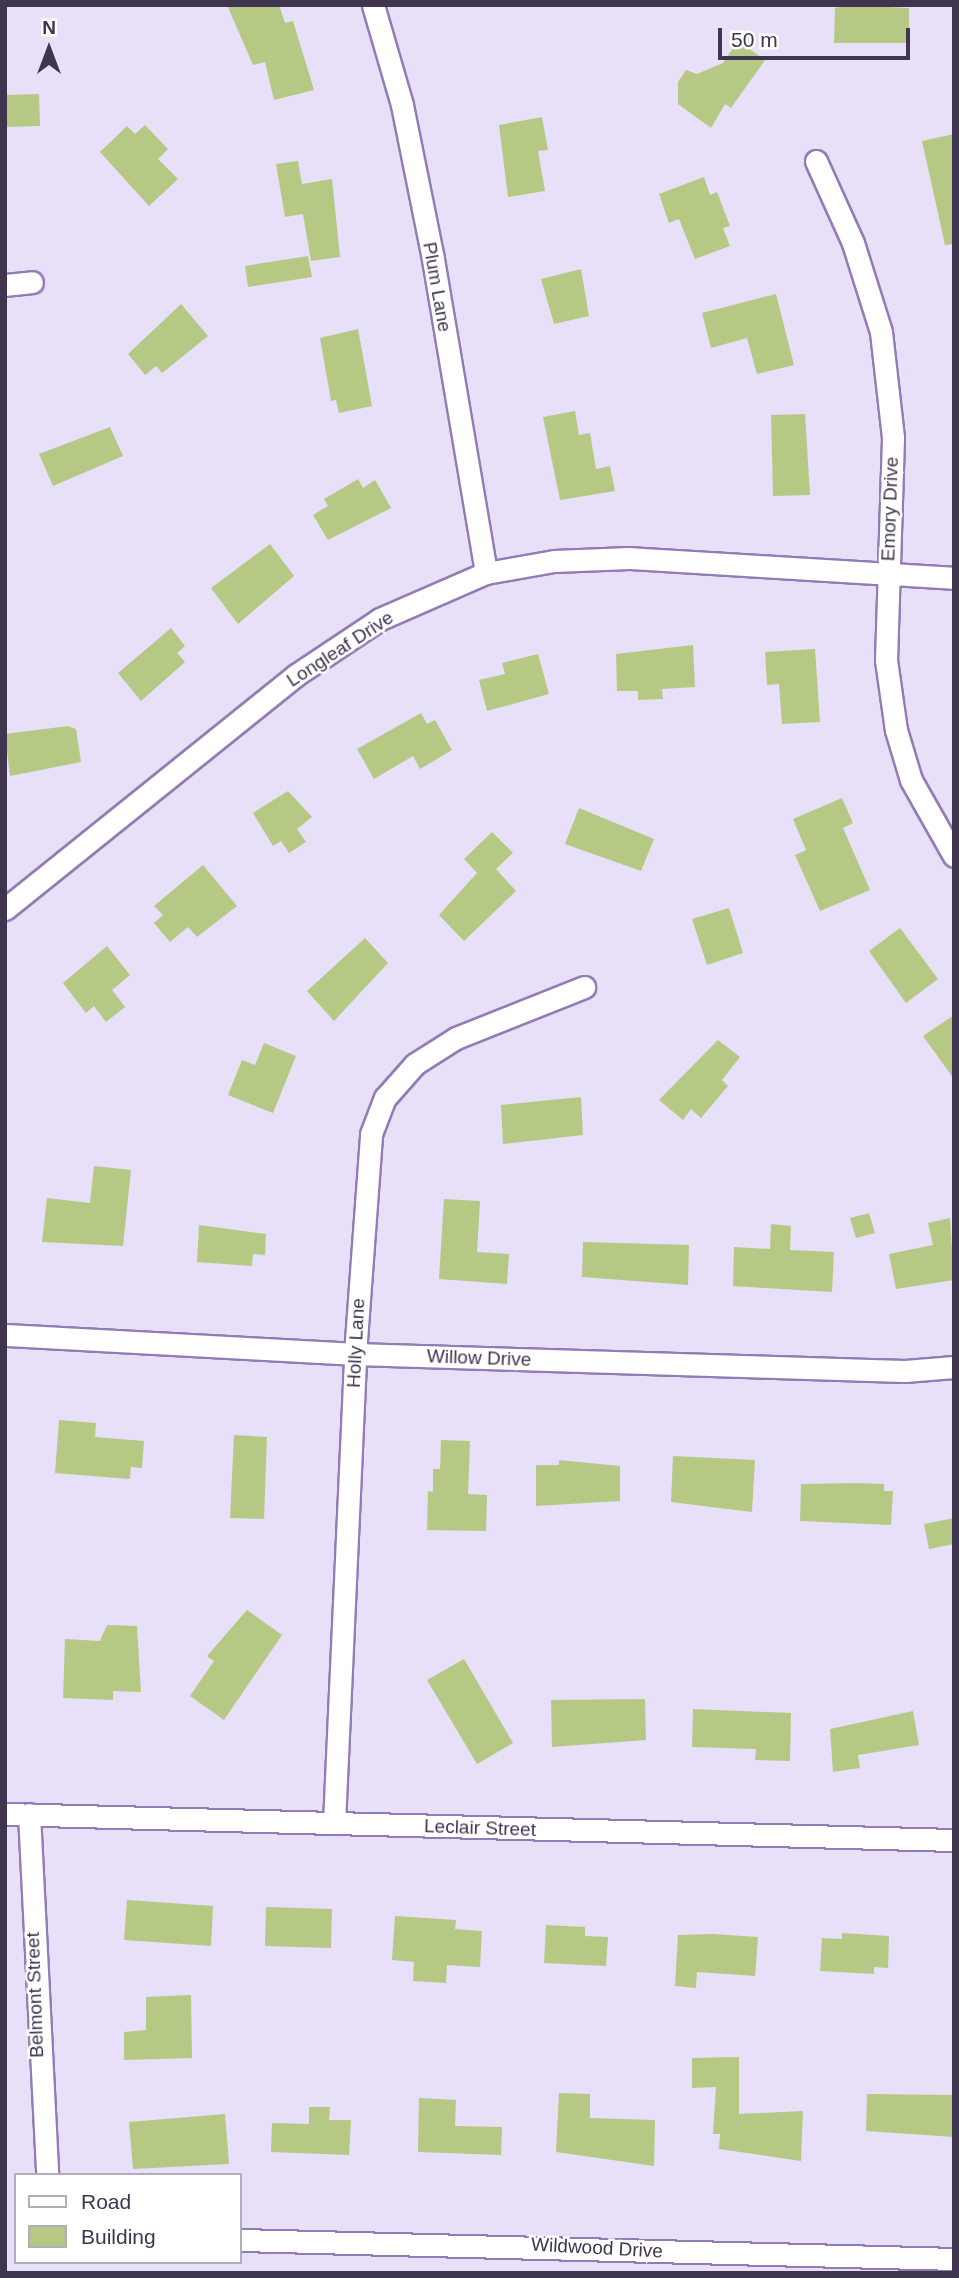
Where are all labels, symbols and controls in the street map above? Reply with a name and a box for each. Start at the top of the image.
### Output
north arrow [14,14,84,84]
scale bar [721,14,914,58]
text: N [42,17,56,38]
text: 50 m [731,28,778,51]
street label: Plum Lane [418,240,456,334]
street label: Emory Drive [877,456,903,562]
street label: Longleaf Drive [282,606,398,692]
street label: Holly Lane [342,1298,370,1388]
street label: Willow Drive [426,1345,532,1371]
street label: Leclair Street [424,1815,536,1841]
street label: Belmont Street [21,1932,49,2058]
legend [14,2173,242,2264]
text: Road [81,2190,131,2213]
text: Building [81,2225,156,2248]
street label: Wildwood Drive [531,2233,663,2263]

